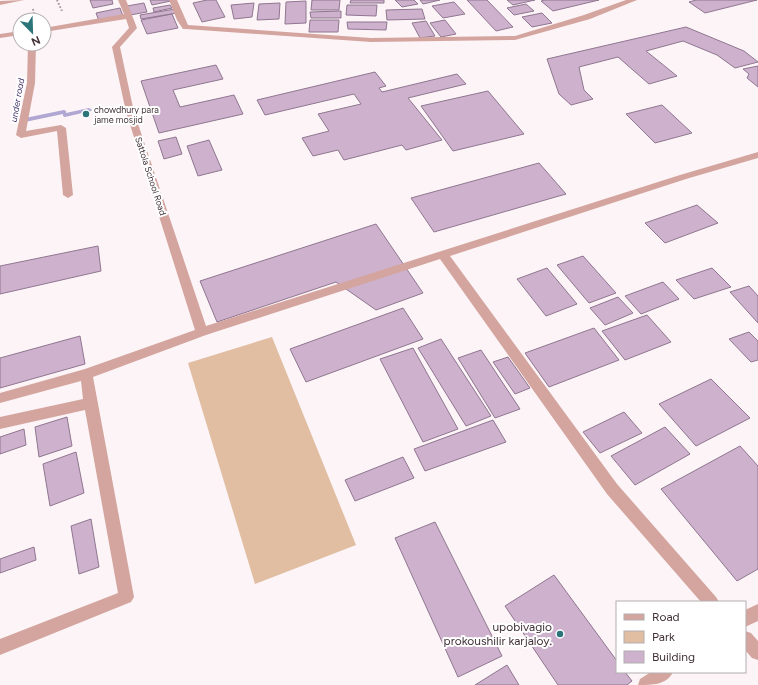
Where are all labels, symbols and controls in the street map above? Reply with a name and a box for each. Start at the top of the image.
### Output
north arrow [12,12,52,52]
text: N [29,33,42,48]
water label: under road [8,76,26,123]
place label: chowdhury para jame mosjid [93,104,159,125]
marker: chowdhury para jame mosjid [81,109,91,119]
street label: Sattola School Road [133,135,169,217]
legend [616,601,746,673]
text: Road [652,610,680,624]
place label: upobivagio prokoushilir karjaloy. [444,620,552,648]
marker: upobivagio prokoushilir karjaloy. [555,629,565,639]
text: Park [652,630,675,644]
text: Building [652,650,695,664]

